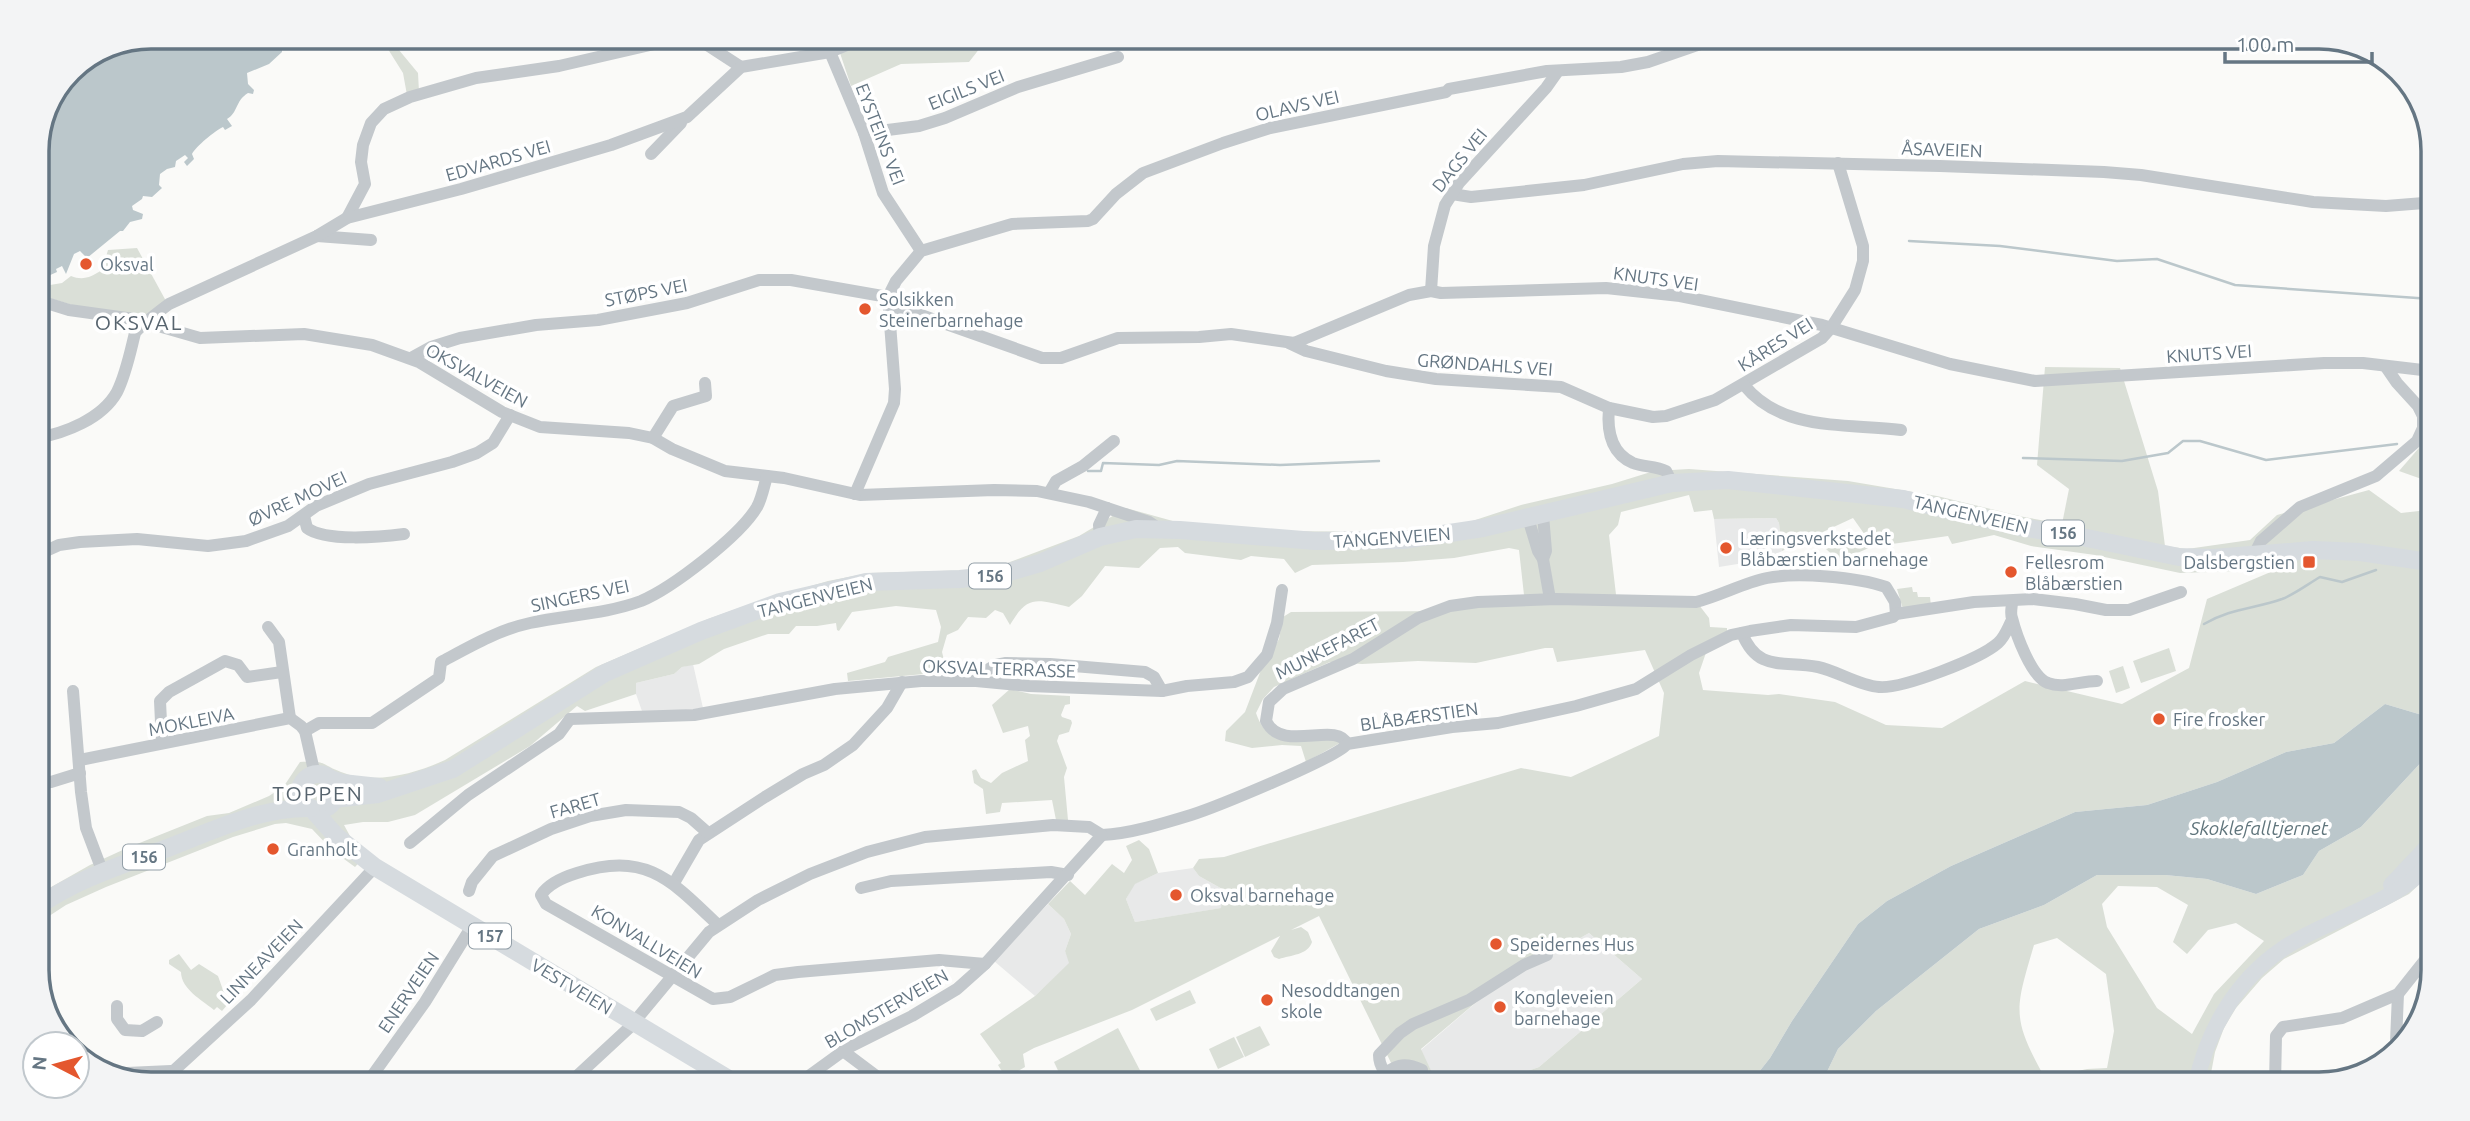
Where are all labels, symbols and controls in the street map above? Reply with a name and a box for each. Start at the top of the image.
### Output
scale bar [2225,21,2372,65]
text: 100 m [2236,32,2294,56]
street label: EIGILS VEI [925,65,1007,113]
street label: EYSTEINS VEI [852,80,910,188]
street label: OLAVS VEI [1253,86,1341,124]
street label: DAGS VEI [1427,124,1491,196]
street label: EDVARDS VEI [443,135,553,185]
street label: ÅSAVEIEN [1901,138,1983,160]
place label: Oksval [100,254,154,274]
marker: Oksval [78,256,94,272]
street label: KNUTS VEI [1612,262,1700,294]
street label: STØPS VEI [603,274,689,310]
place label: Solsikken Steinerbarnehage [879,289,1023,330]
marker: Solsikken Steinerbarnehage [857,301,873,317]
district label: OKSVAL [95,310,183,334]
street label: KÅRES VEI [1734,313,1816,375]
street label: OKSVALVEIEN [423,339,531,411]
street label: KNUTS VEI [2166,340,2252,366]
street label: GRØNDAHLS VEI [1417,349,1553,379]
street label: ØVRE MOVEI [245,466,349,530]
street label: TANGENVEIEN [1911,491,2031,537]
road number: 156 [2042,520,2084,546]
street label: TANGENVEIEN [1333,523,1451,551]
place label: Læringsverkstedet Blåbærstien barnehage [1740,528,1928,569]
marker: Læringsverkstedet Blåbærstien barnehage [1718,540,1734,556]
place label: Fellesrom Blåbærstien [2025,552,2123,593]
place label: Dalsbergstien [2183,552,2295,572]
marker: Dalsbergstien [2301,554,2317,570]
road number: 156 [969,564,1011,589]
marker: Fellesrom Blåbærstien [2003,564,2019,580]
street label: TANGENVEIEN [756,573,874,621]
street label: SINGERS VEI [529,575,631,615]
street label: MUNKEFARET [1272,613,1382,683]
street label: OKSVAL TERRASSE [922,655,1076,681]
street label: BLÅBÆRSTIEN [1359,698,1479,734]
street label: MOKLEIVA [147,703,236,739]
place label: Fire frosker [2173,709,2265,729]
marker: Fire frosker [2151,711,2167,727]
district label: TOPPEN [272,781,364,805]
street label: FARET [547,788,603,822]
water label: Skoklefalltjernet [2189,817,2329,839]
place label: Granholt [287,839,358,859]
marker: Granholt [265,841,281,857]
road number: 156 [123,844,165,870]
place label: Oksval barnehage [1190,885,1334,905]
marker: Oksval barnehage [1168,887,1184,903]
street label: KONVALLVEIEN [588,900,706,982]
street label: LINNEAVEIEN [216,915,306,1007]
road number: 157 [469,924,511,948]
place label: Speidernes Hus [1510,934,1635,954]
marker: Speidernes Hus [1488,936,1504,952]
street label: ENERVEIEN [374,948,442,1036]
street label: VESTVEIEN [528,954,616,1018]
street label: BLOMSTERVEIEN [821,964,951,1052]
place label: Nesoddtangen skole [1281,980,1400,1021]
place label: Kongleveien barnehage [1514,987,1614,1028]
marker: Nesoddtangen skole [1259,992,1275,1008]
marker: Kongleveien barnehage [1492,999,1508,1015]
north arrow [21,1030,91,1100]
text: N [27,1055,51,1071]

